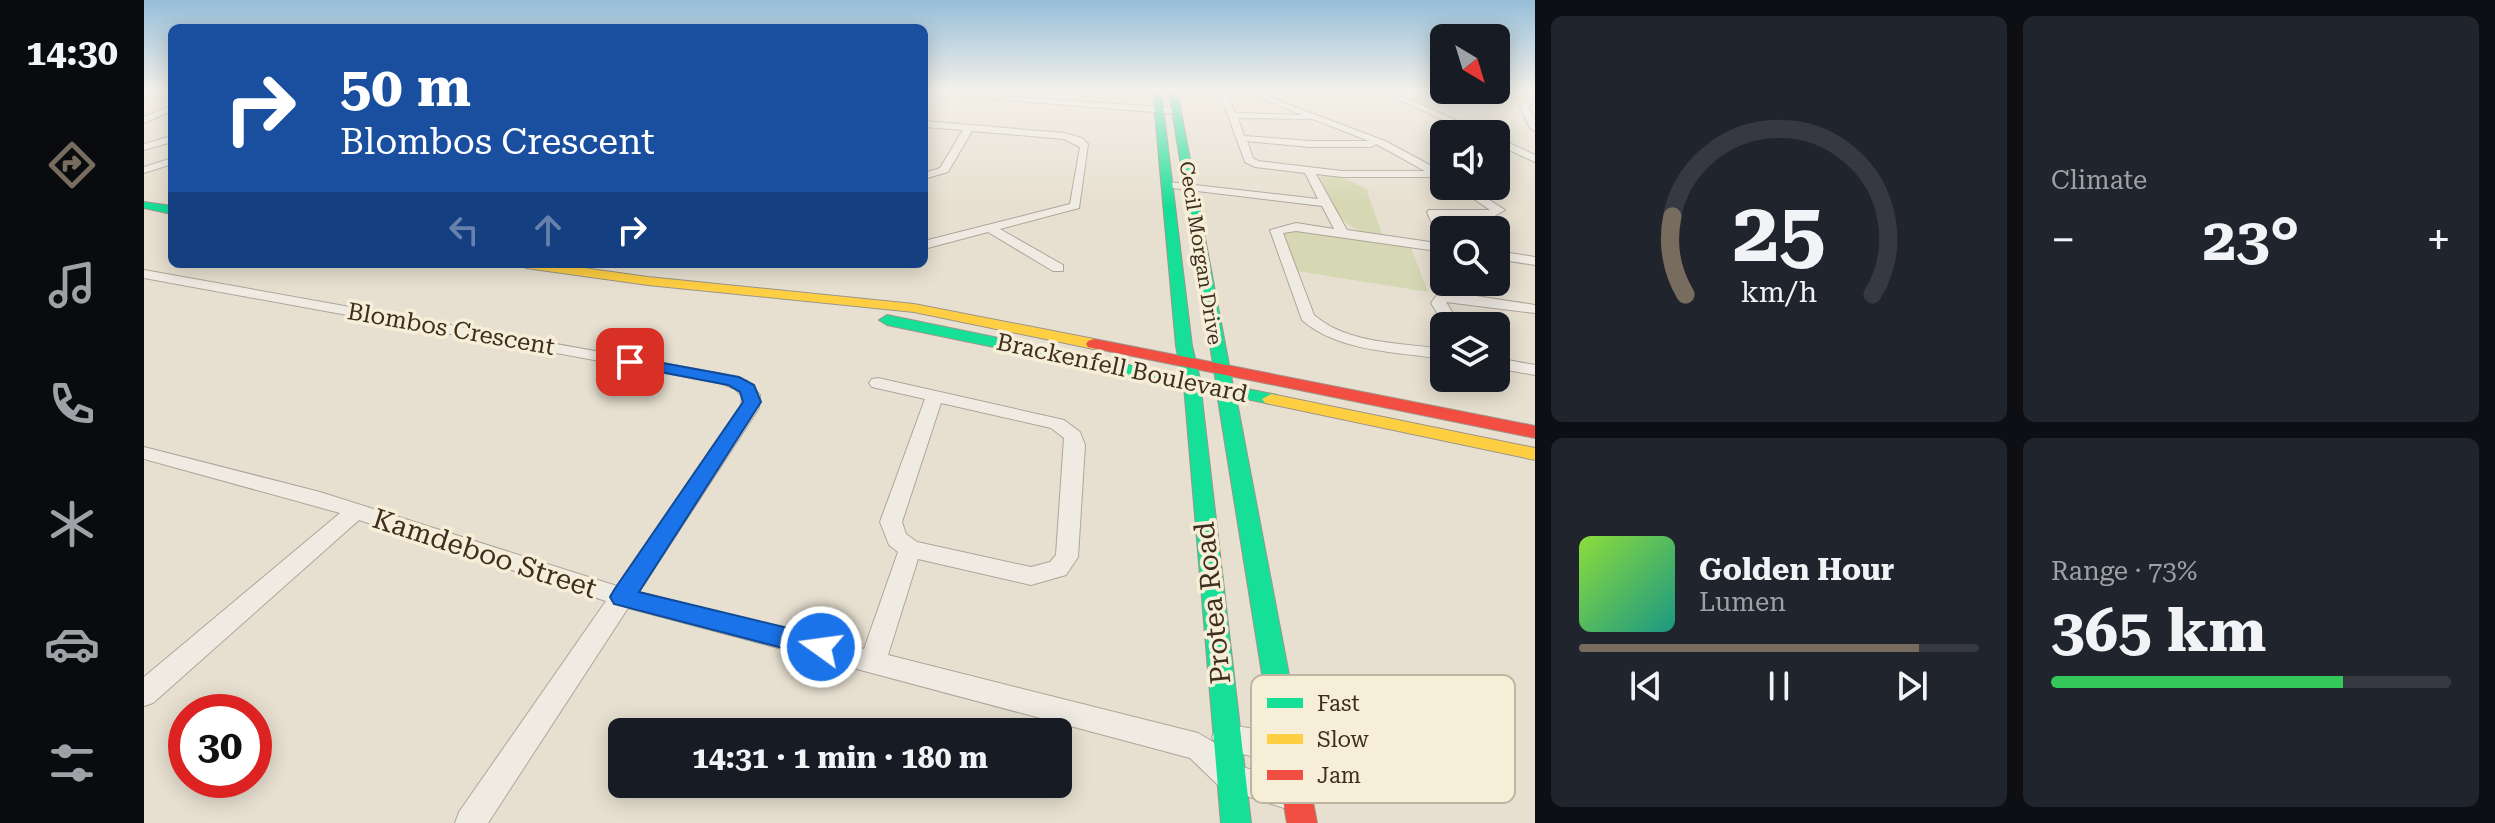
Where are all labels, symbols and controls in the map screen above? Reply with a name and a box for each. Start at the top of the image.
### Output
north arrow [1430,24,1510,104]
map controls [1430,24,1510,392]
text: 14:30 [26,32,118,74]
text: 50 m [340,54,471,120]
icon: right [208,56,312,160]
button: sound [1430,120,1510,200]
text: Blombos Crescent [340,121,655,163]
icon: directions [44,137,100,193]
street label: Cecil Morgan Drive [1175,160,1227,346]
text: Climate [2051,165,2147,195]
text: 25 [1732,183,1826,280]
text: 23° [2202,204,2300,275]
icon: left [442,208,486,252]
icon: ahead [526,208,570,252]
icon: right [610,208,654,252]
text: − [2051,214,2076,266]
text: + [2426,214,2451,266]
button: search [1430,216,1510,296]
icon: music [44,257,100,313]
text: km/h [1741,275,1817,309]
street label: Blombos Crescent [345,297,557,361]
button: layers [1430,312,1510,392]
pin [596,328,664,396]
street label: Brackenfell Boulevard [994,328,1250,408]
icon: arrive [608,340,652,384]
icon: phone [44,376,100,432]
icon: climate [44,496,100,552]
street label: Kamdeboo Street [369,502,601,605]
street label: Protea Road [1188,520,1237,686]
text: Golden Hour [1699,552,1894,587]
text: Range · 73% [2051,556,2197,586]
text: Lumen [1699,587,1786,617]
text: 365 km [2051,595,2266,666]
position arrow [779,605,863,689]
icon: car [44,616,100,672]
icon: previous [1624,664,1668,708]
icon: pause [1757,664,1801,708]
icon: next [1890,664,1934,708]
legend [1251,675,1515,803]
text: Fast [1317,691,1360,716]
speed limit sign: 30 [168,694,272,798]
text: Slow [1317,727,1370,752]
icon: filters [44,735,100,791]
text: 14:31 · 1 min · 180 m [692,740,988,775]
text: Jam [1317,763,1361,788]

